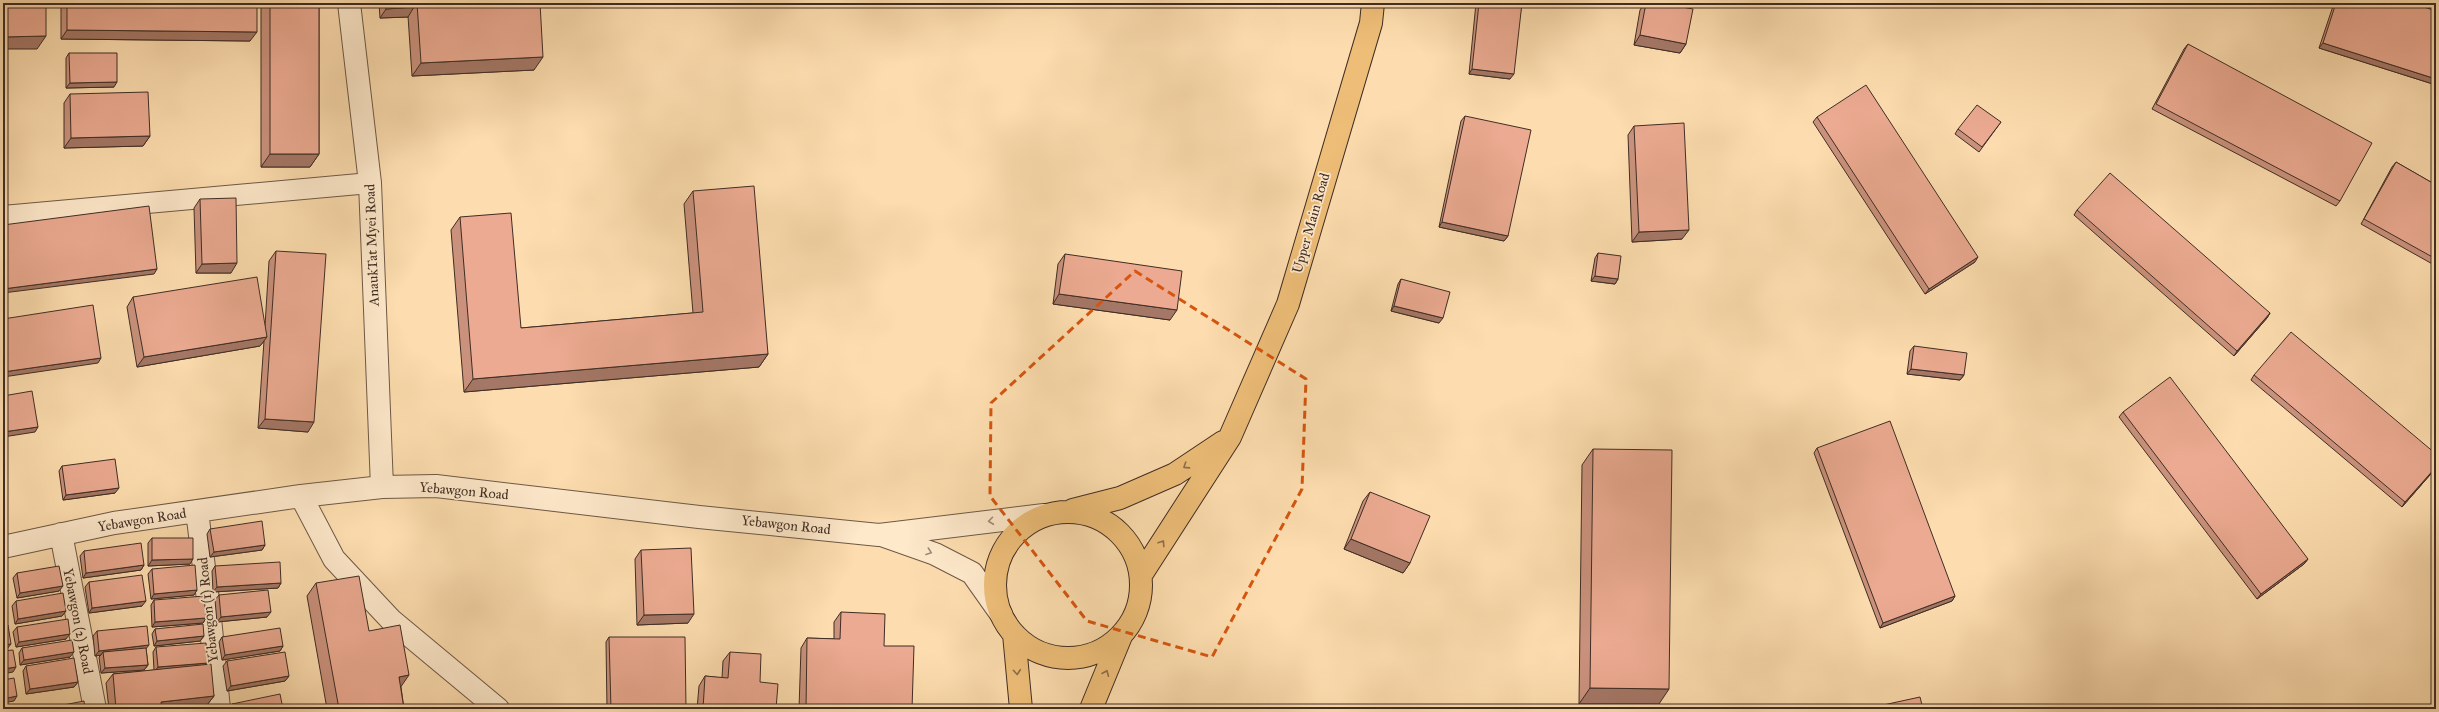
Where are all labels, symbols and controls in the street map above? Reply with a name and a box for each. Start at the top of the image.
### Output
street label: Upper Main Road [1289,171,1333,275]
street label: AnaukTat Myei Road [361,184,383,307]
one-way arrow [1183,462,1190,469]
street label: Yebawgon Road [419,479,509,503]
street label: Yebawgon Road [96,505,188,535]
street label: Yebawgon Road [741,512,831,538]
one-way arrow [988,517,994,526]
one-way arrow [1158,540,1165,547]
one-way arrow [925,547,932,556]
street label: Yebawgon (1) Road [194,556,223,664]
street label: Yebawgon (2) Road [58,567,97,676]
one-way arrow [1013,669,1022,675]
one-way arrow [1101,669,1109,676]

